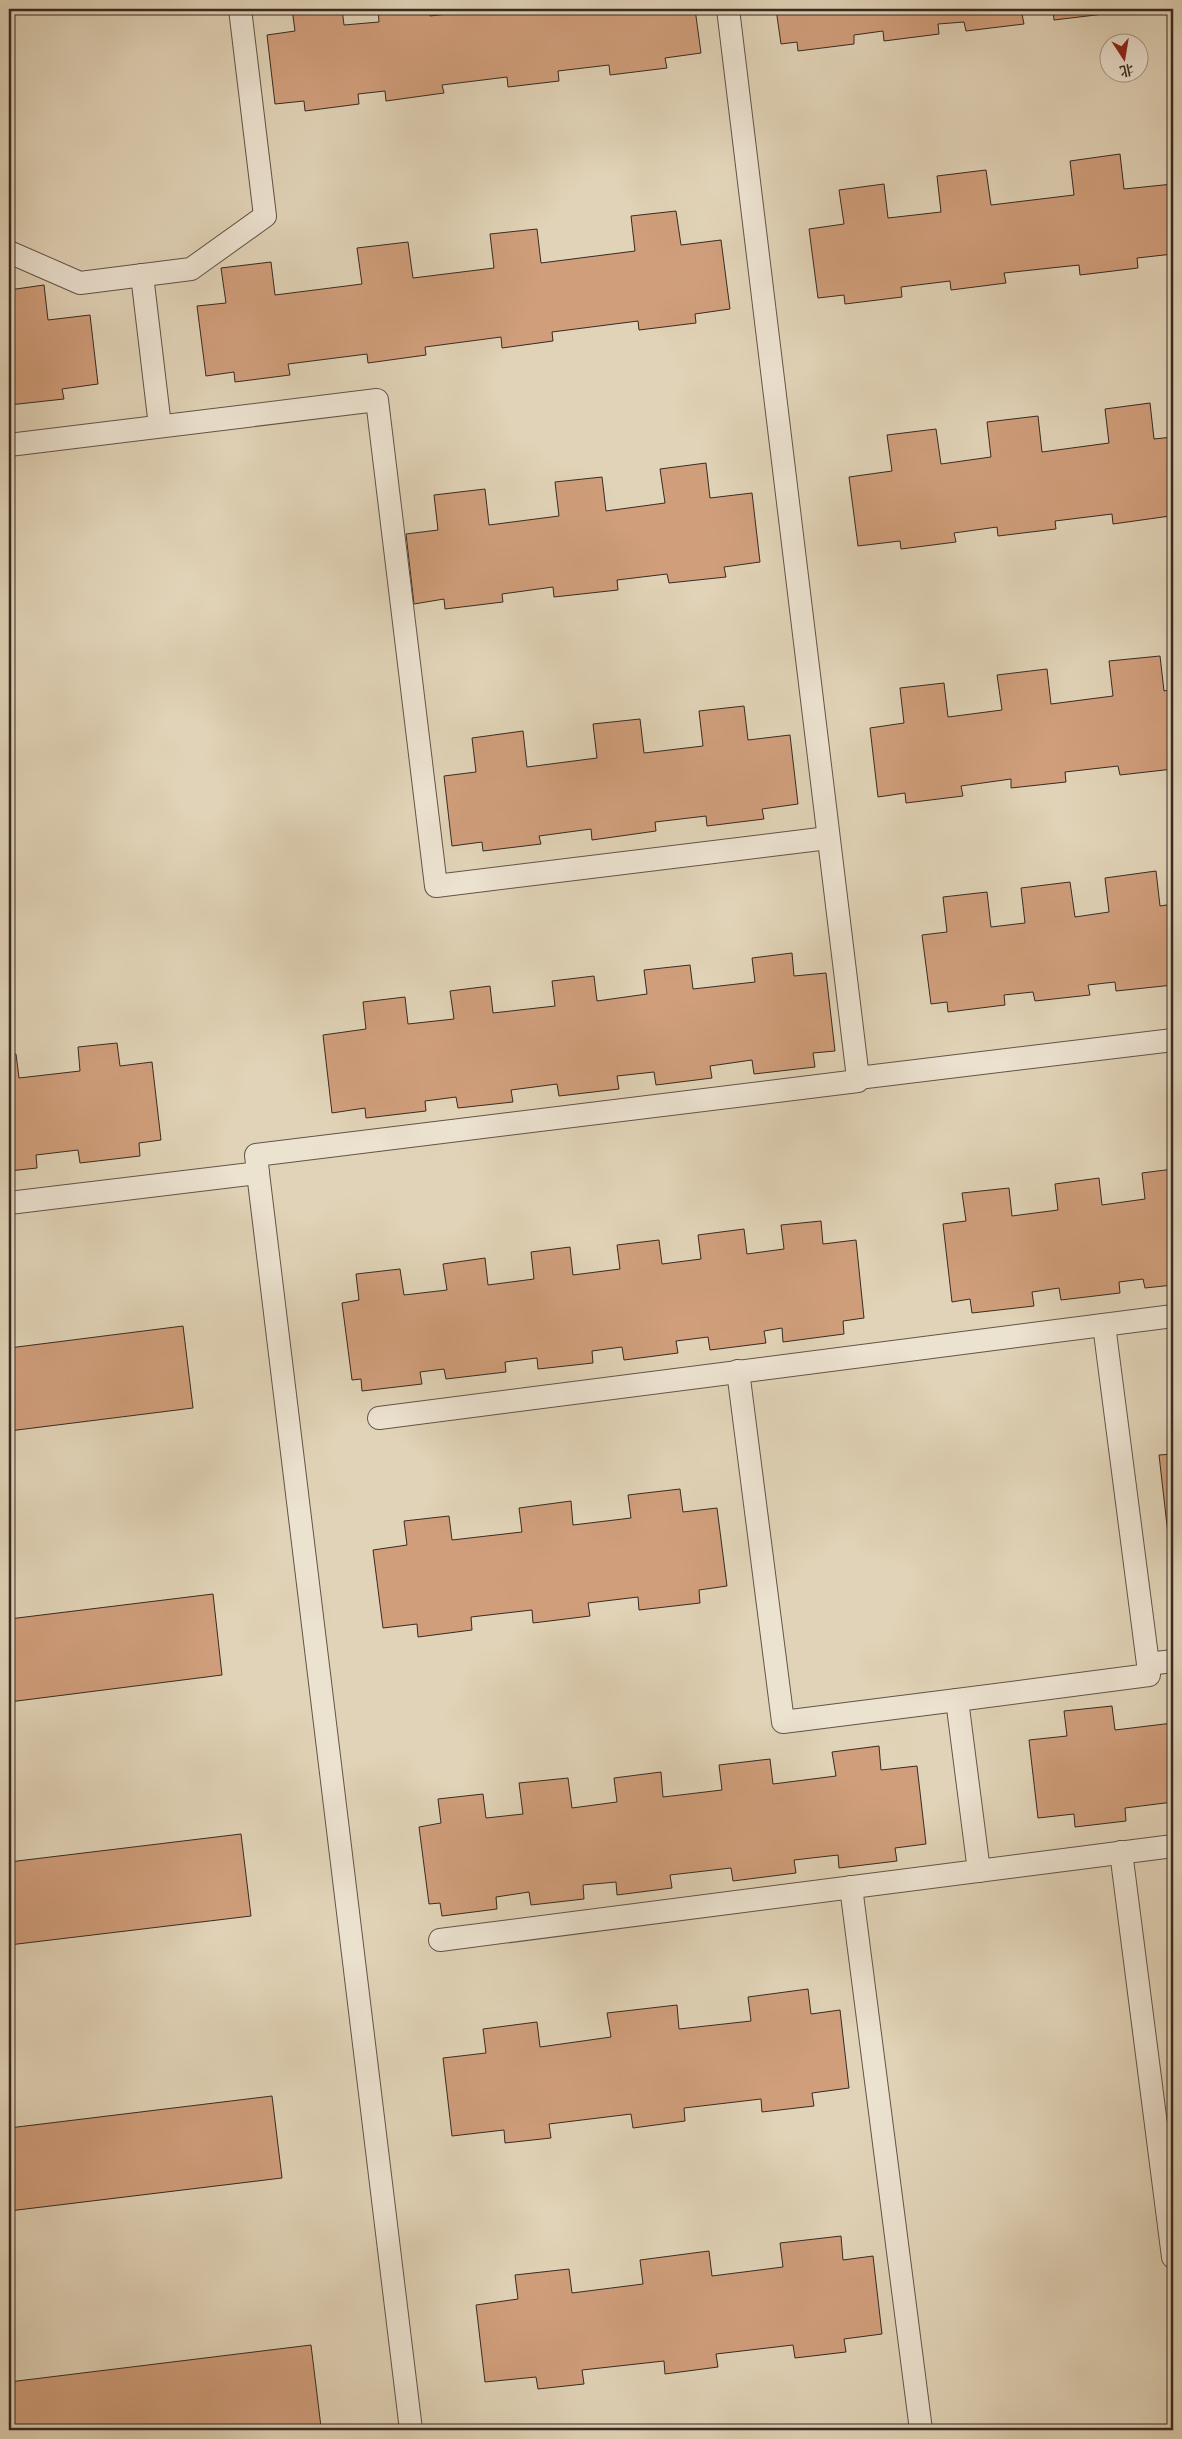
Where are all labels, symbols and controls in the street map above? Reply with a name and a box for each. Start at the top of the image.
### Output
north arrow [1100,32,1150,82]
text: 北 [1118,60,1135,80]

